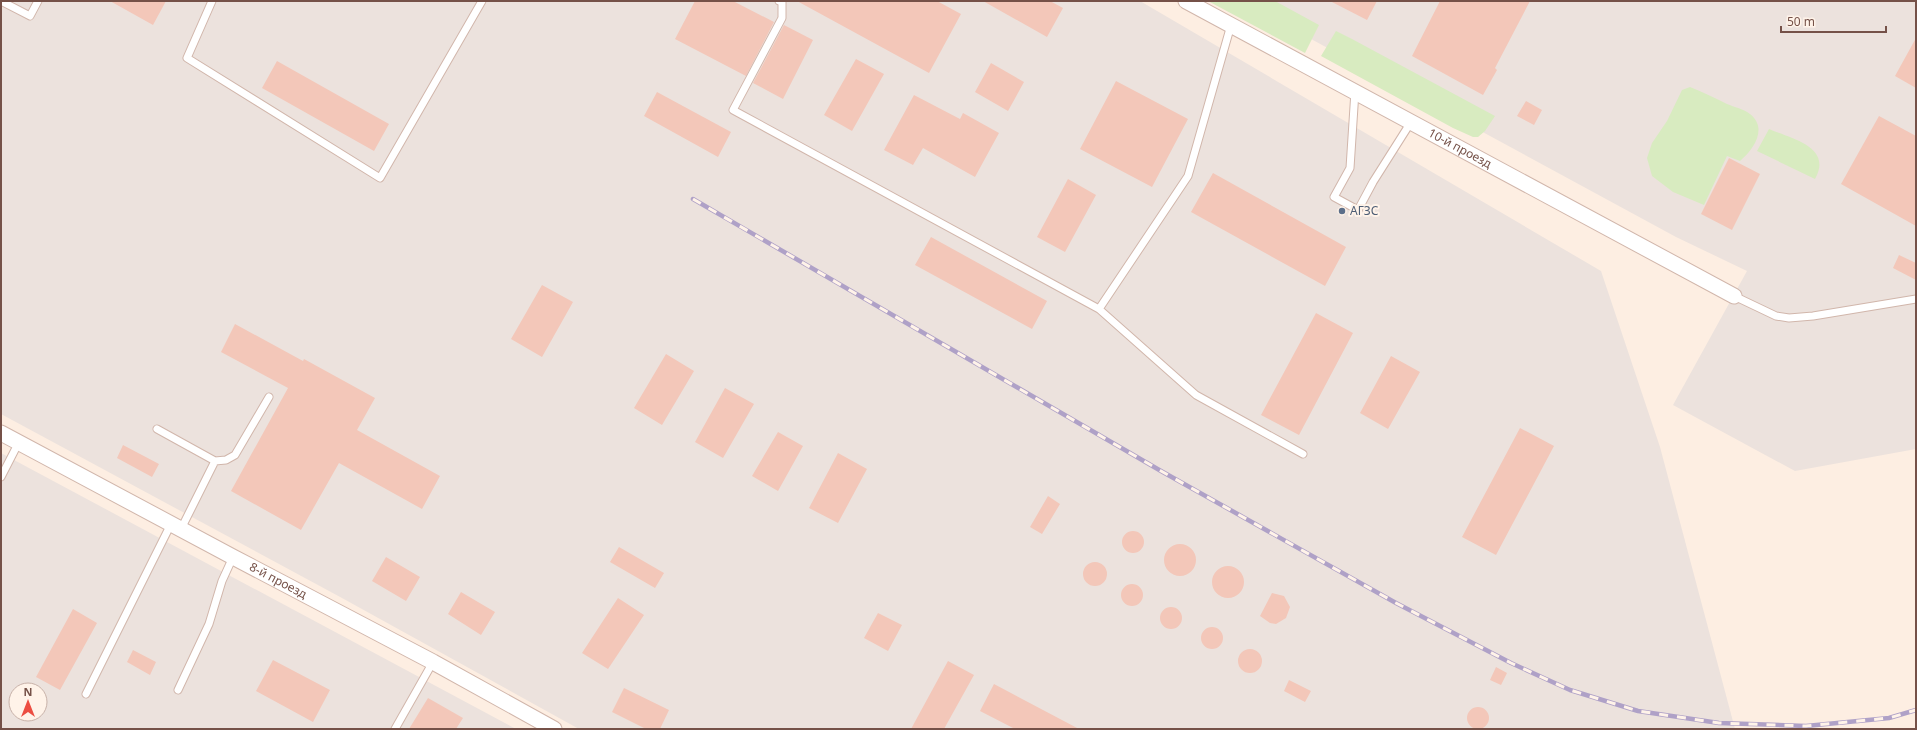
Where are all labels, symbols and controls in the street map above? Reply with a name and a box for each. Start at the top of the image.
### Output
scale bar [1781,8,1886,34]
text: 50 m [1787,13,1815,30]
street label: 10-й проезд [1425,124,1495,172]
place label: АГЗС [1350,202,1379,219]
marker: АГЗС [1337,206,1347,216]
street label: 8-й проезд [247,558,311,603]
north arrow [8,682,48,722]
text: N [24,684,32,699]

